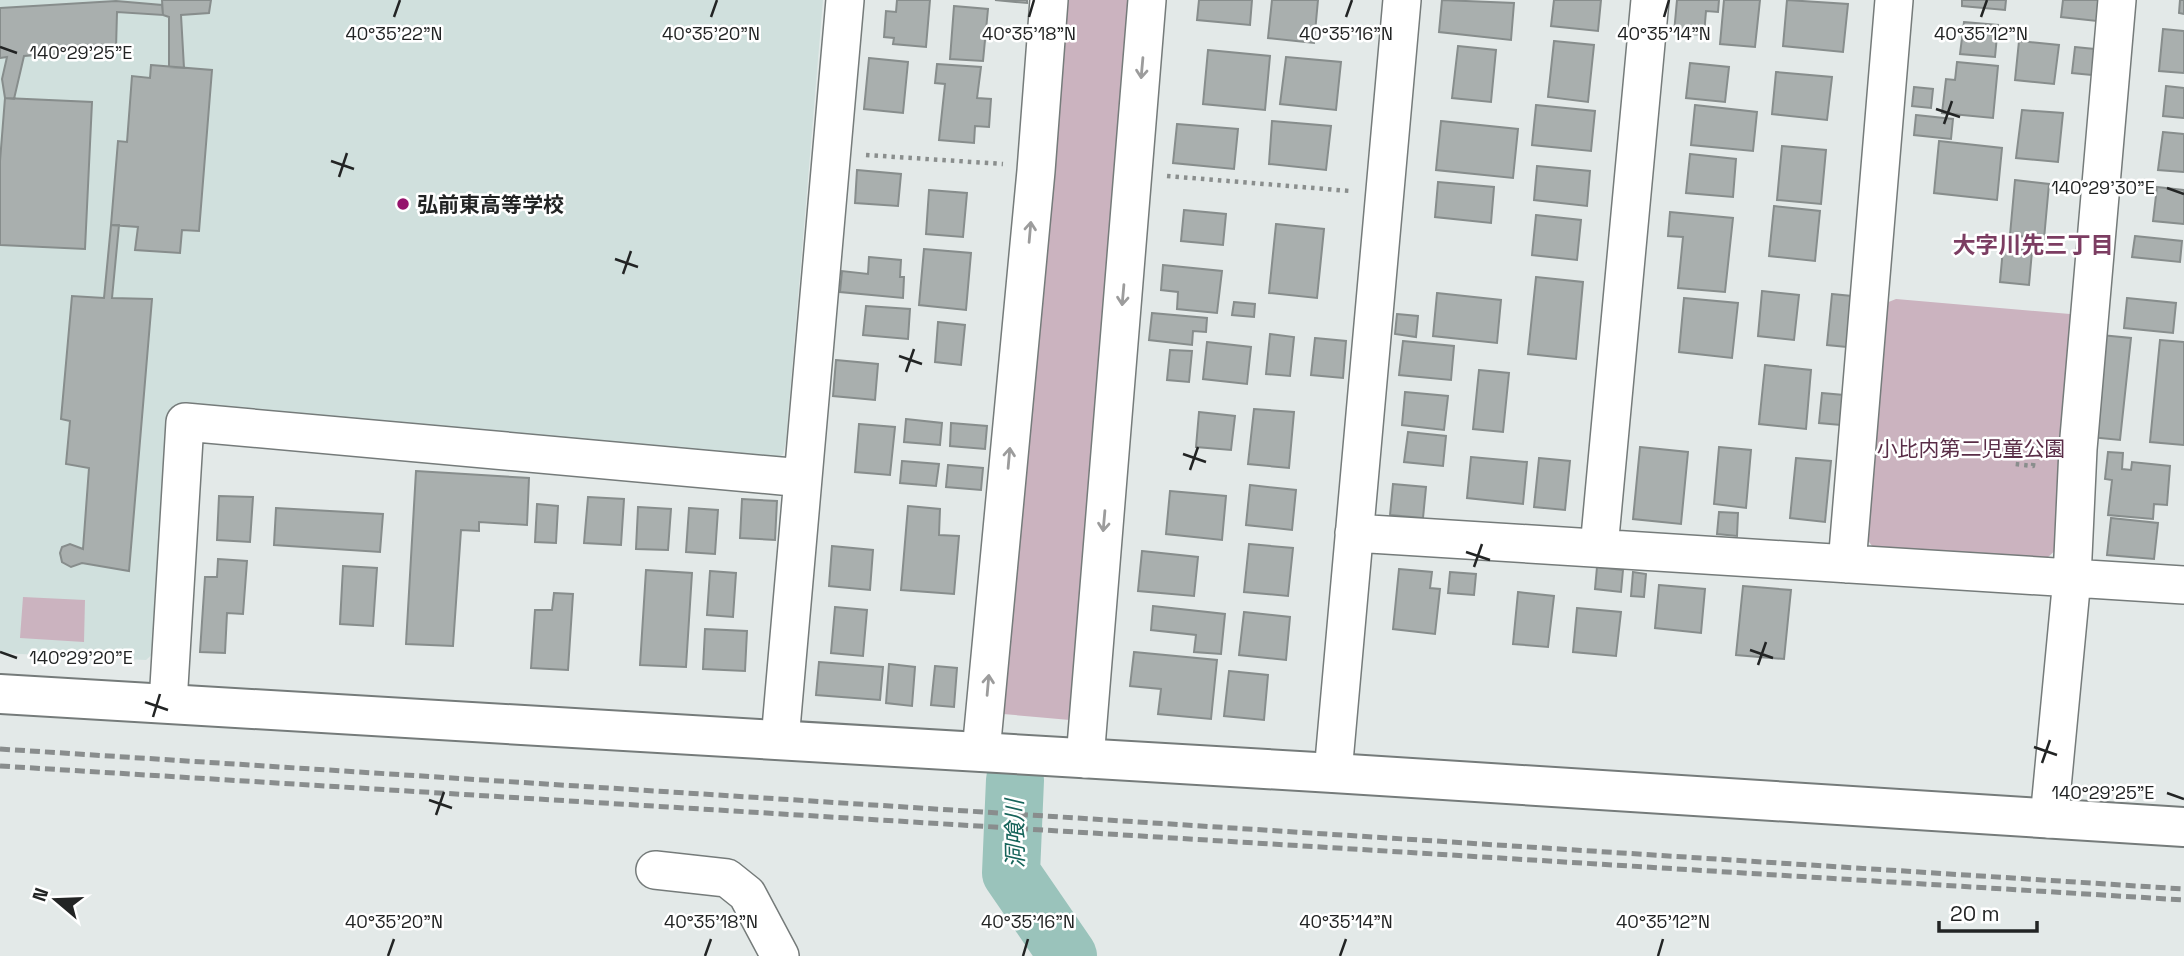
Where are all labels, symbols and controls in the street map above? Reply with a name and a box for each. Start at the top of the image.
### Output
text: 40°35'22"N [345,22,443,45]
text: 40°35'20"N [662,22,760,45]
text: 40°35'18"N [982,22,1076,45]
text: 40°35'16"N [1299,22,1393,45]
text: 40°35'14"N [1617,22,1711,45]
text: 40°35'12"N [1934,22,2028,45]
text: 140°29'25"E [30,41,132,64]
one-way arrow [1135,56,1148,79]
text: 140°29'30"E [2051,176,2155,199]
place label: 弘前東高等学校 [417,191,564,218]
marker: 弘前東高等学校 [395,196,411,212]
one-way arrow [1024,221,1037,243]
district label: 大字川先三丁目 [1953,230,2114,260]
one-way arrow [1116,283,1129,306]
park label: 小比内第二児童公園 [1877,435,2066,462]
one-way arrow [1003,447,1016,470]
one-way arrow [1097,510,1110,532]
text: 140°29'20"E [29,646,133,669]
one-way arrow [982,674,995,696]
text: 140°29'25"E [2052,781,2154,804]
water label: 洞喰川 [999,796,1031,869]
north arrow [21,865,91,935]
text: N [27,885,54,905]
scale bar [1939,890,2037,934]
text: 20 m [1950,900,2000,927]
text: 40°35'20"N [345,910,443,933]
text: 40°35'18"N [664,910,758,933]
text: 40°35'16"N [981,910,1075,933]
text: 40°35'14"N [1299,910,1393,933]
text: 40°35'12"N [1616,910,1710,933]

